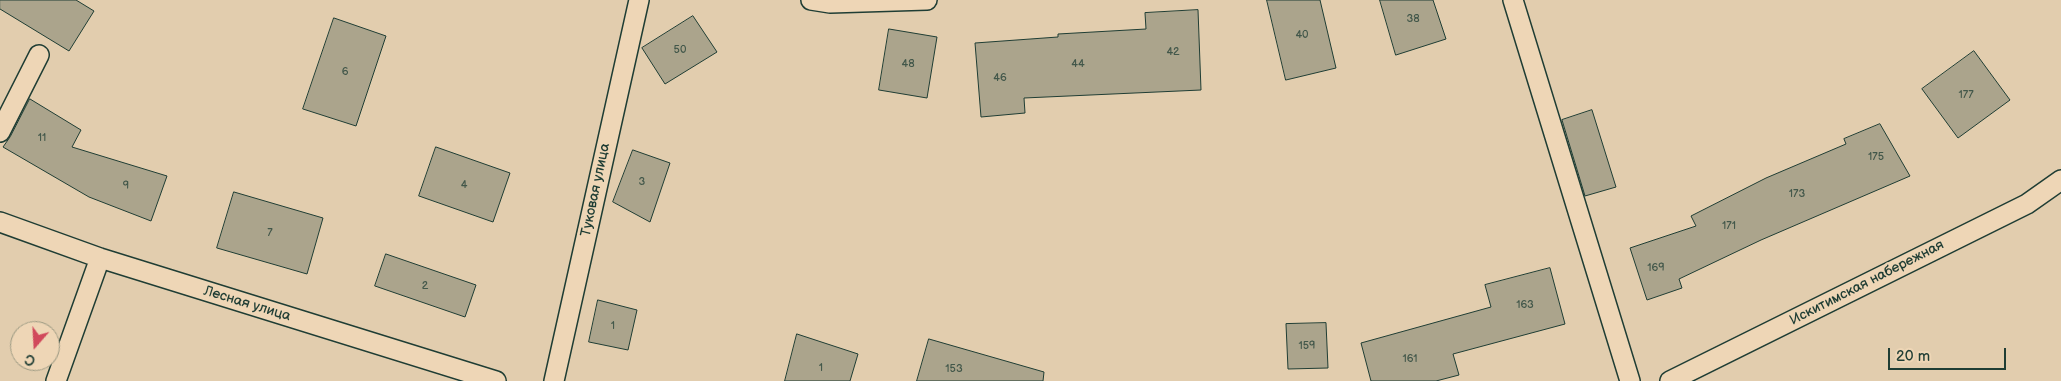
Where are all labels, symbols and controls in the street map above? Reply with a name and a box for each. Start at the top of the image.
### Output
house number: 38 [1406,12,1420,26]
house number: 40 [1295,28,1309,42]
house number: 50 [674,43,686,57]
house number: 42 [1166,45,1180,59]
house number: 48 [901,57,915,71]
house number: 44 [1071,57,1085,71]
house number: 6 [342,65,348,79]
house number: 46 [993,71,1007,85]
house number: 177 [1958,88,1974,102]
house number: 11 [38,131,46,145]
street label: Туковая улица [578,142,614,238]
house number: 175 [1868,150,1884,164]
house number: 3 [639,175,645,189]
house number: 4 [461,178,467,192]
house number: 9 [123,179,129,193]
house number: 173 [1789,187,1805,201]
house number: 171 [1722,219,1736,233]
house number: 7 [267,226,273,240]
street label: Искитимская набережная [1787,237,1947,329]
house number: 169 [1647,261,1665,275]
house number: 2 [422,279,428,293]
street label: Лесная улица [201,283,293,325]
house number: 163 [1516,298,1534,312]
house number: 1 [611,319,615,333]
north arrow [10,321,60,371]
scale bar [1891,338,2008,370]
house number: 159 [1299,339,1315,353]
text: 20 m [1896,347,1930,366]
text: С [23,350,38,369]
house number: 161 [1402,352,1418,366]
house number: 1 [819,361,823,375]
house number: 153 [945,362,963,376]

